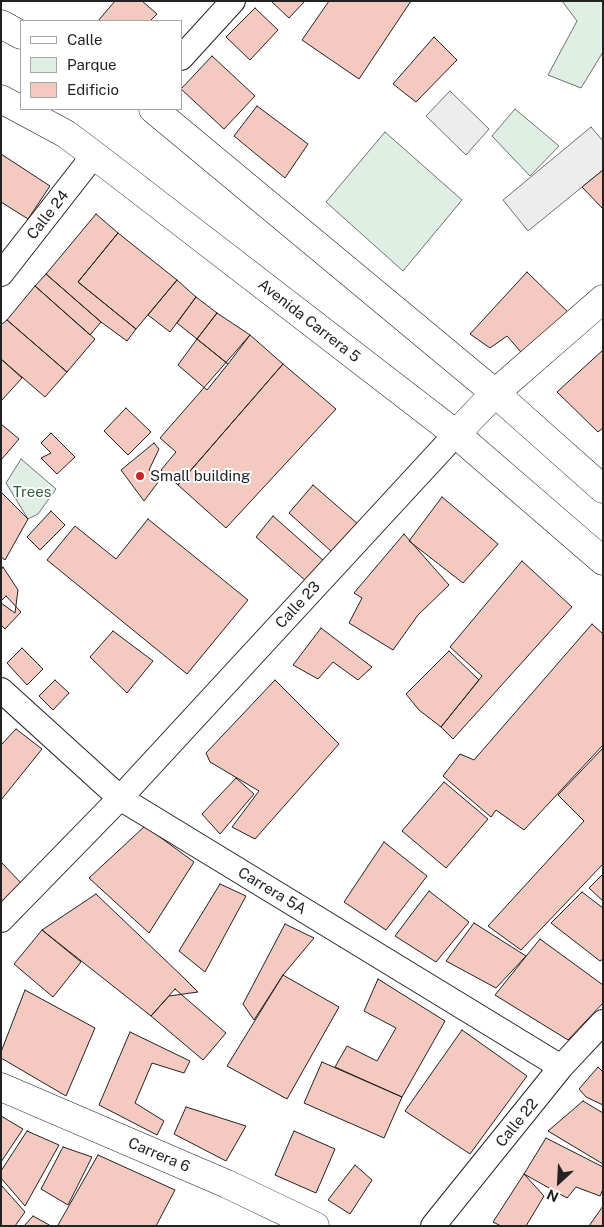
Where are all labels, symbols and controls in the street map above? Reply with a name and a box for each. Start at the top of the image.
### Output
legend [20,20,182,110]
text: Calle [67,31,103,48]
text: Parque [67,56,117,73]
text: Edificio [67,81,119,98]
street label: Calle 24 [23,187,73,243]
street label: Avenida Carrera 5 [254,276,364,366]
place label: Small building [150,467,250,485]
marker: Small building [134,470,146,482]
park label: Trees [13,483,51,501]
street label: Calle 23 [272,578,324,632]
street label: Carrera 5A [235,864,309,918]
street label: Calle 22 [492,1095,542,1151]
street label: Carrera 6 [125,1134,193,1176]
north arrow [534,1157,584,1207]
text: N [544,1186,561,1205]

